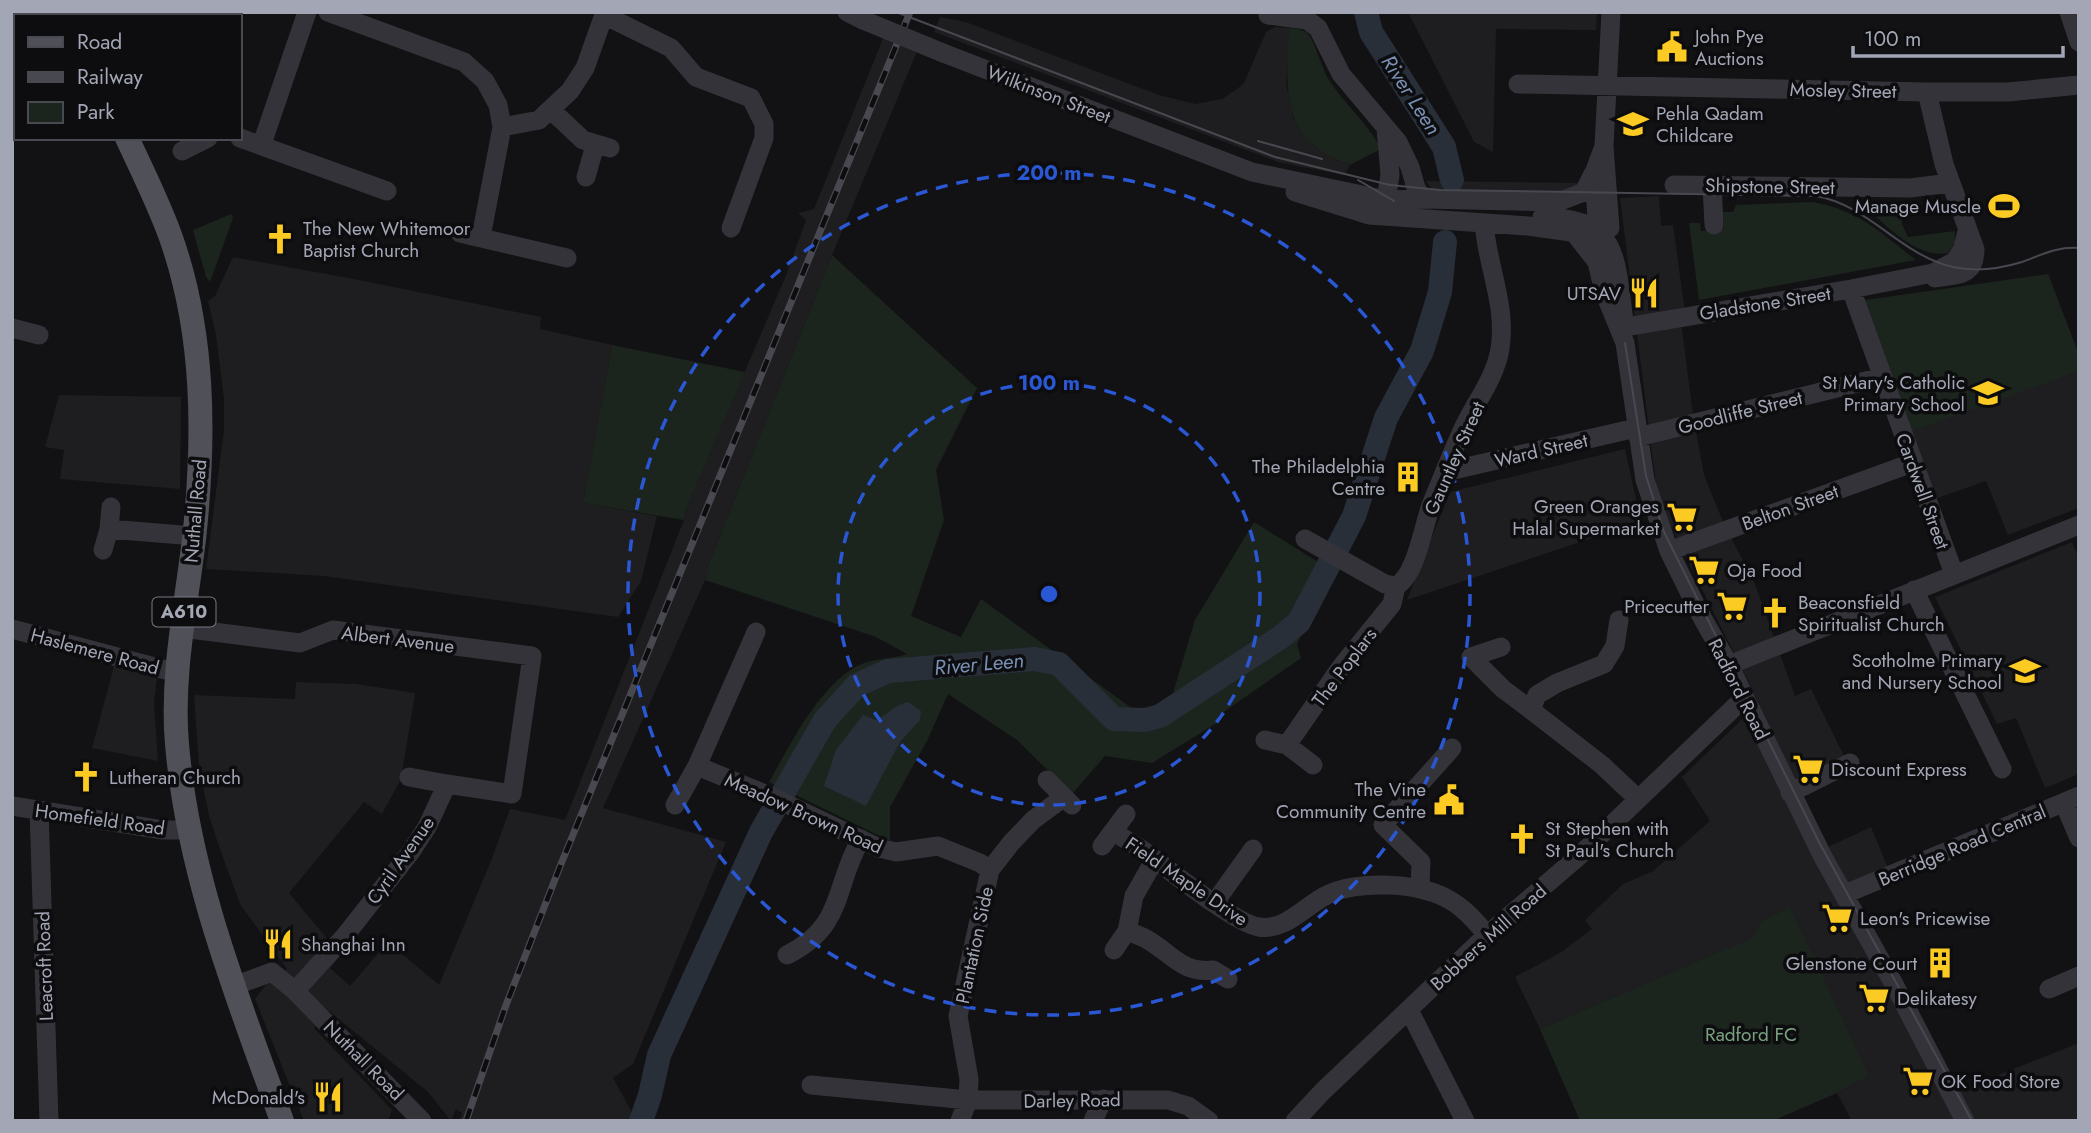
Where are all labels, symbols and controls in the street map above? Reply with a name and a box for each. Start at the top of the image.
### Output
legend [14,14,242,140]
scale bar [1853,14,2063,58]
place label: John Pye Auctions [1692,23,1764,72]
text: 100 m [1864,24,1921,54]
text: Road [77,27,122,57]
public building icon: John Pye Auctions [1655,30,1689,64]
water label: River Leen [1374,49,1448,141]
street label: Wilkinson Street [983,58,1115,131]
text: Railway [77,62,143,92]
street label: Mosley Street [1789,76,1897,105]
text: Park [77,97,115,127]
place label: Pehla Qadam Childcare [1656,100,1764,149]
school or university icon: Pehla Qadam Childcare [1616,107,1650,141]
text: 200 m [1016,158,1082,188]
street label: Shipstone Street [1705,172,1835,201]
sports icon: Manage Muscle [1987,189,2021,223]
place label: Manage Muscle [1855,193,1981,220]
place label: The New Whitemoor Baptist Church [303,215,471,264]
church icon: The New Whitemoor Baptist Church [263,222,297,256]
restaurant icon: UTSAV [1627,276,1661,310]
place label: UTSAV [1567,280,1621,307]
street label: Gladstone Street [1698,280,1833,327]
text: 100 m [1018,368,1080,398]
place label: St Mary's Catholic Primary School [1822,369,1965,418]
school or university icon: St Mary's Catholic Primary School [1971,376,2005,410]
street label: Goodliffe Street [1675,384,1806,441]
street label: Gauntley Street [1417,397,1492,519]
street label: Ward Street [1492,427,1591,474]
street label: Cardwell Street [1889,429,1956,553]
place label: The Philadelphia Centre [1252,453,1385,502]
street label: Nuthall Road [178,458,213,564]
building icon: The Philadelphia Centre [1391,460,1425,494]
street label: Belton Street [1738,477,1843,537]
place label: Green Oranges Halal Supermarket [1512,493,1659,542]
supermarket icon: Green Oranges Halal Supermarket [1665,500,1699,534]
supermarket icon: Oja Food [1687,553,1721,587]
place label: Oja Food [1727,557,1802,584]
centre of rings [1037,582,1061,606]
supermarket icon: Pricecutter [1715,589,1749,623]
place label: Beaconsfield Spiritualist Church [1798,589,1945,638]
place label: Pricecutter [1624,593,1709,620]
church icon: Beaconsfield Spiritualist Church [1758,596,1792,630]
road number: A610 [152,598,216,626]
street label: Albert Avenue [340,619,456,660]
street label: Haslemere Road [28,621,162,682]
street label: The Poplars [1306,622,1383,713]
street label: Radford Road [1701,634,1776,745]
water label: River Leen [933,645,1025,683]
place label: Scotholme Primary and Nursery School [1842,647,2003,696]
school or university icon: Scotholme Primary and Nursery School [2008,654,2042,688]
supermarket icon: Discount Express [1791,752,1825,786]
place label: Discount Express [1831,756,1967,783]
church icon: Lutheran Church [69,760,103,794]
place label: Lutheran Church [109,764,241,791]
street label: Meadow Brown Road [720,766,887,860]
place label: The Vine Community Centre [1276,776,1426,825]
public building icon: The Vine Community Centre [1432,783,1466,817]
street label: Homefield Road [33,797,166,842]
street label: Berridge Road Central [1874,798,2050,893]
street label: Cyril Avenue [360,811,441,910]
place label: St Stephen with St Paul's Church [1545,815,1674,864]
church icon: St Stephen with St Paul's Church [1505,822,1539,856]
street label: Field Maple Drive [1120,830,1254,933]
street label: Bobbers Mill Road [1424,878,1552,997]
street label: Plantation Side [949,884,1000,1006]
supermarket icon: Leon's Pricewise [1820,901,1854,935]
place label: Leon's Pricewise [1860,905,1991,932]
street label: Leacroft Road [29,911,60,1021]
restaurant icon: Shanghai Inn [261,927,295,961]
place label: Shanghai Inn [301,931,406,958]
building icon: Glenstone Court [1923,946,1957,980]
place label: Glenstone Court [1786,950,1917,977]
supermarket icon: Delikatesy [1857,981,1891,1015]
place label: Delikatesy [1897,985,1977,1012]
street label: Nuthall Road [317,1014,410,1107]
park label: Radford FC [1705,1021,1797,1048]
supermarket icon: OK Food Store [1901,1064,1935,1098]
place label: OK Food Store [1941,1068,2060,1095]
restaurant icon: McDonald's [311,1080,345,1114]
place label: McDonald's [212,1084,305,1111]
street label: Darley Road [1023,1086,1121,1115]

